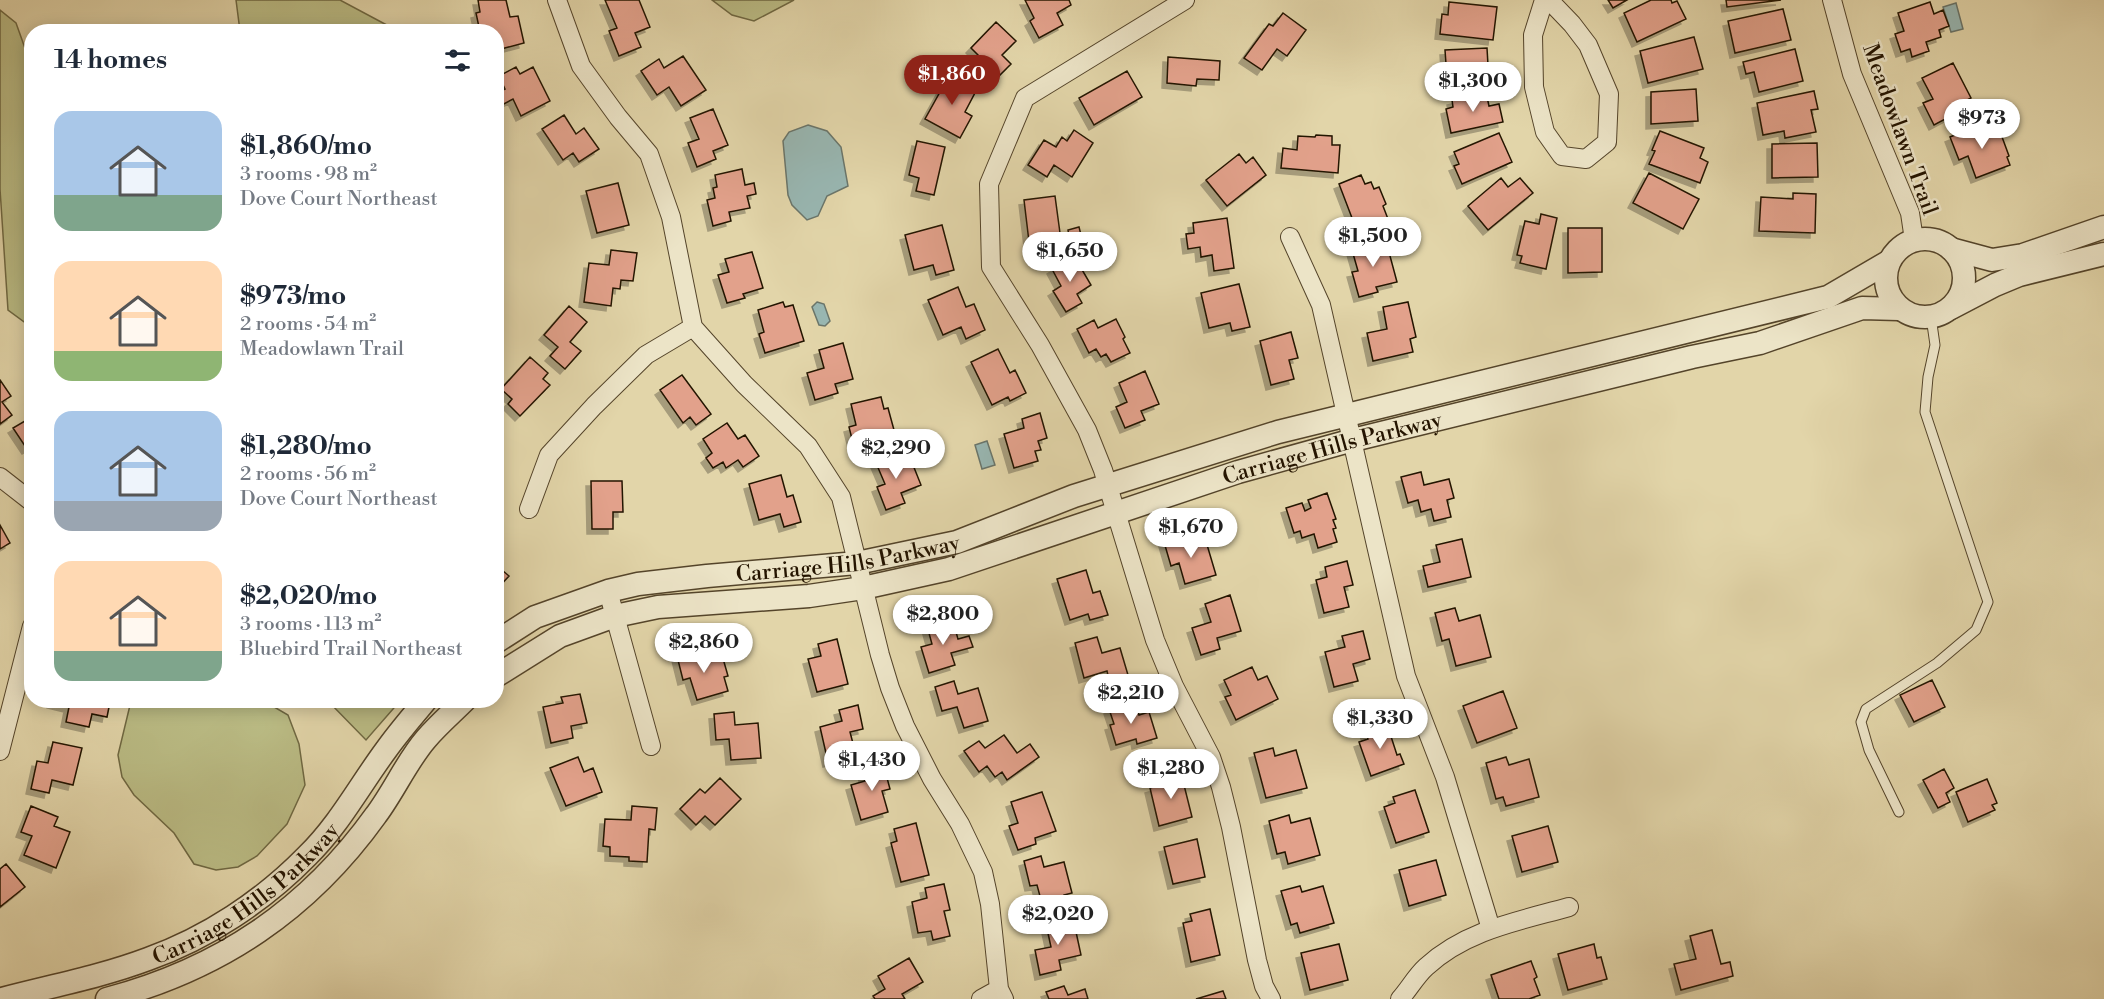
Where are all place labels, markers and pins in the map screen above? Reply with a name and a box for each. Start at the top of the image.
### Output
pin: $1,860 [903,55,1001,106]
pin: $1,300 [1424,62,1522,113]
pin: $973 [1946,99,2018,150]
pin: $1,500 [1324,217,1422,268]
pin: $1,650 [1021,232,1119,283]
pin: $2,290 [847,429,945,480]
pin: $1,670 [1142,508,1240,559]
pin: $2,800 [894,595,992,646]
pin: $2,860 [655,623,753,674]
pin: $2,210 [1082,674,1180,725]
pin: $1,330 [1331,699,1429,750]
pin: $1,430 [823,741,921,792]
pin: $1,280 [1122,749,1220,800]
pin: $2,020 [1009,895,1107,946]

